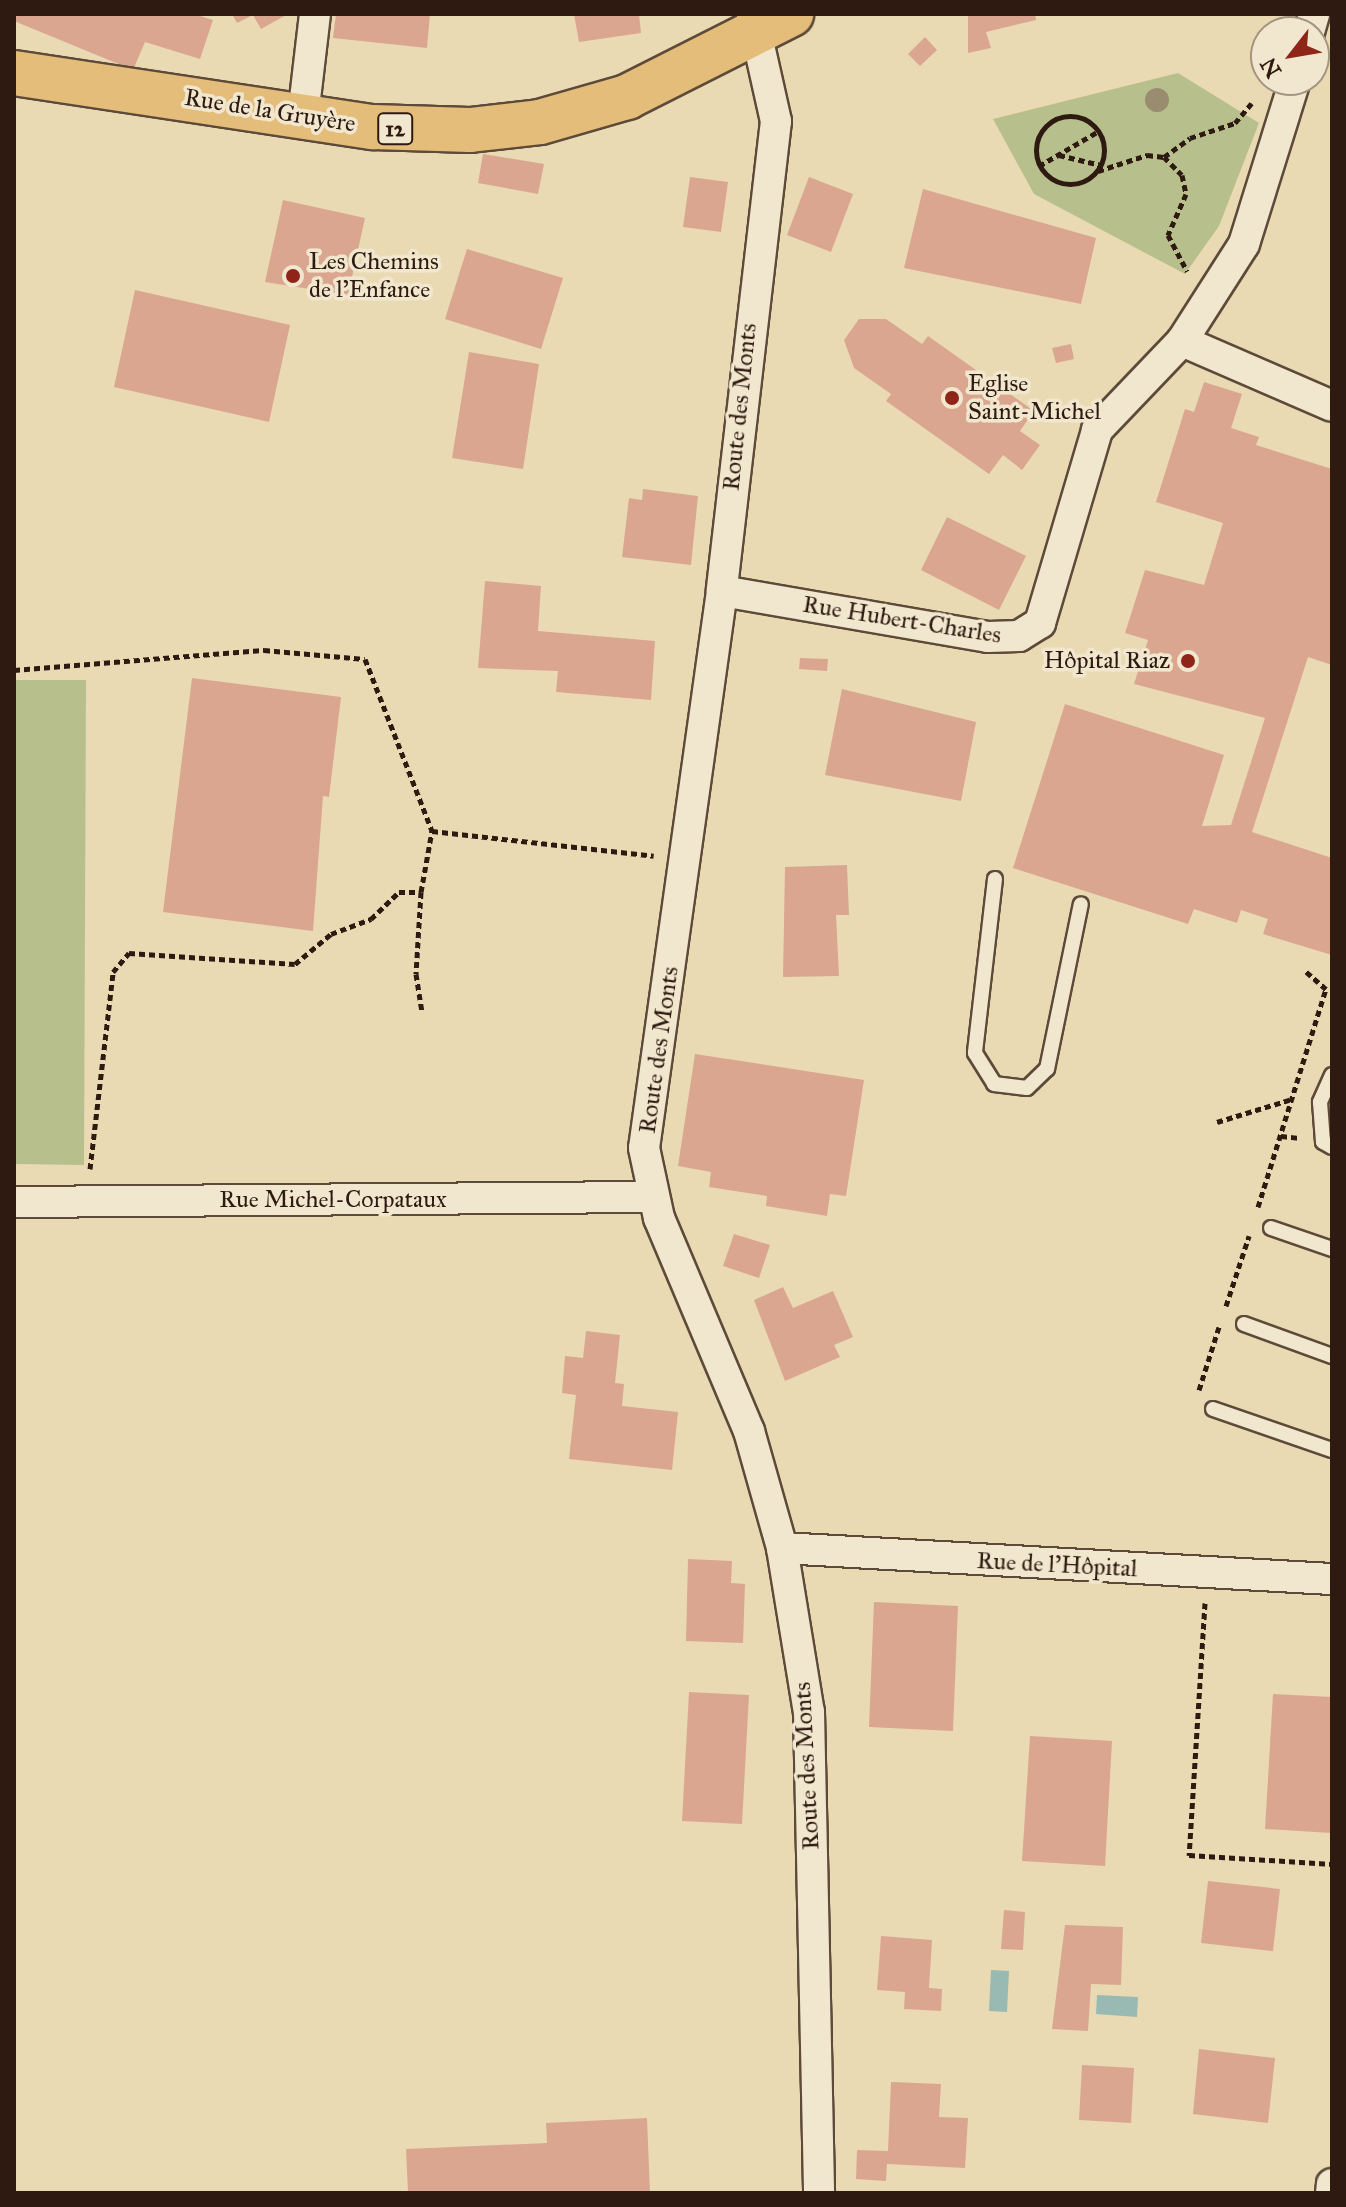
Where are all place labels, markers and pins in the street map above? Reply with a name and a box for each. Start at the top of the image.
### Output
place label: Les Chemins de l'Enfance [309,248,439,304]
marker: Les Chemins de l'Enfance [284,267,302,285]
place label: Eglise Saint-Michel [968,370,1101,426]
marker: Eglise Saint-Michel [943,389,961,407]
place label: Hôpital Riaz [1044,647,1170,675]
marker: Hôpital Riaz [1177,650,1199,672]

